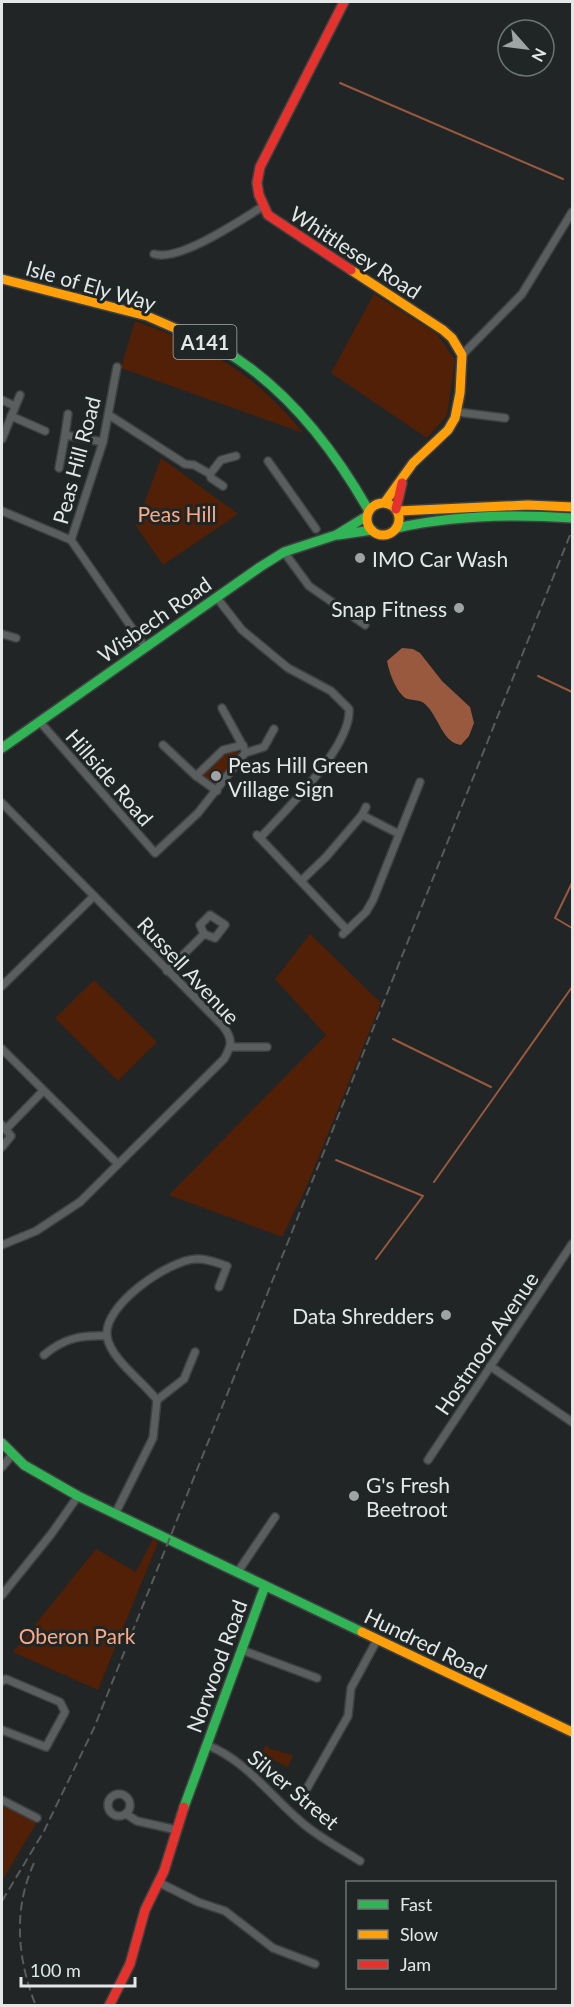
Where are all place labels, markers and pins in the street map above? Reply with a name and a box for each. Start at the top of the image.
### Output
place label: IMO Car Wash [372,546,508,571]
marker: IMO Car Wash [353,551,367,565]
place label: Snap Fitness [331,596,447,621]
marker: Snap Fitness [452,601,466,615]
place label: Peas Hill Green Village Sign [228,752,369,801]
marker: Peas Hill Green Village Sign [209,769,223,783]
place label: Data Shredders [292,1303,434,1328]
marker: Data Shredders [439,1308,453,1322]
place label: G's Fresh Beetroot [366,1472,450,1521]
marker: G's Fresh Beetroot [347,1489,361,1503]

